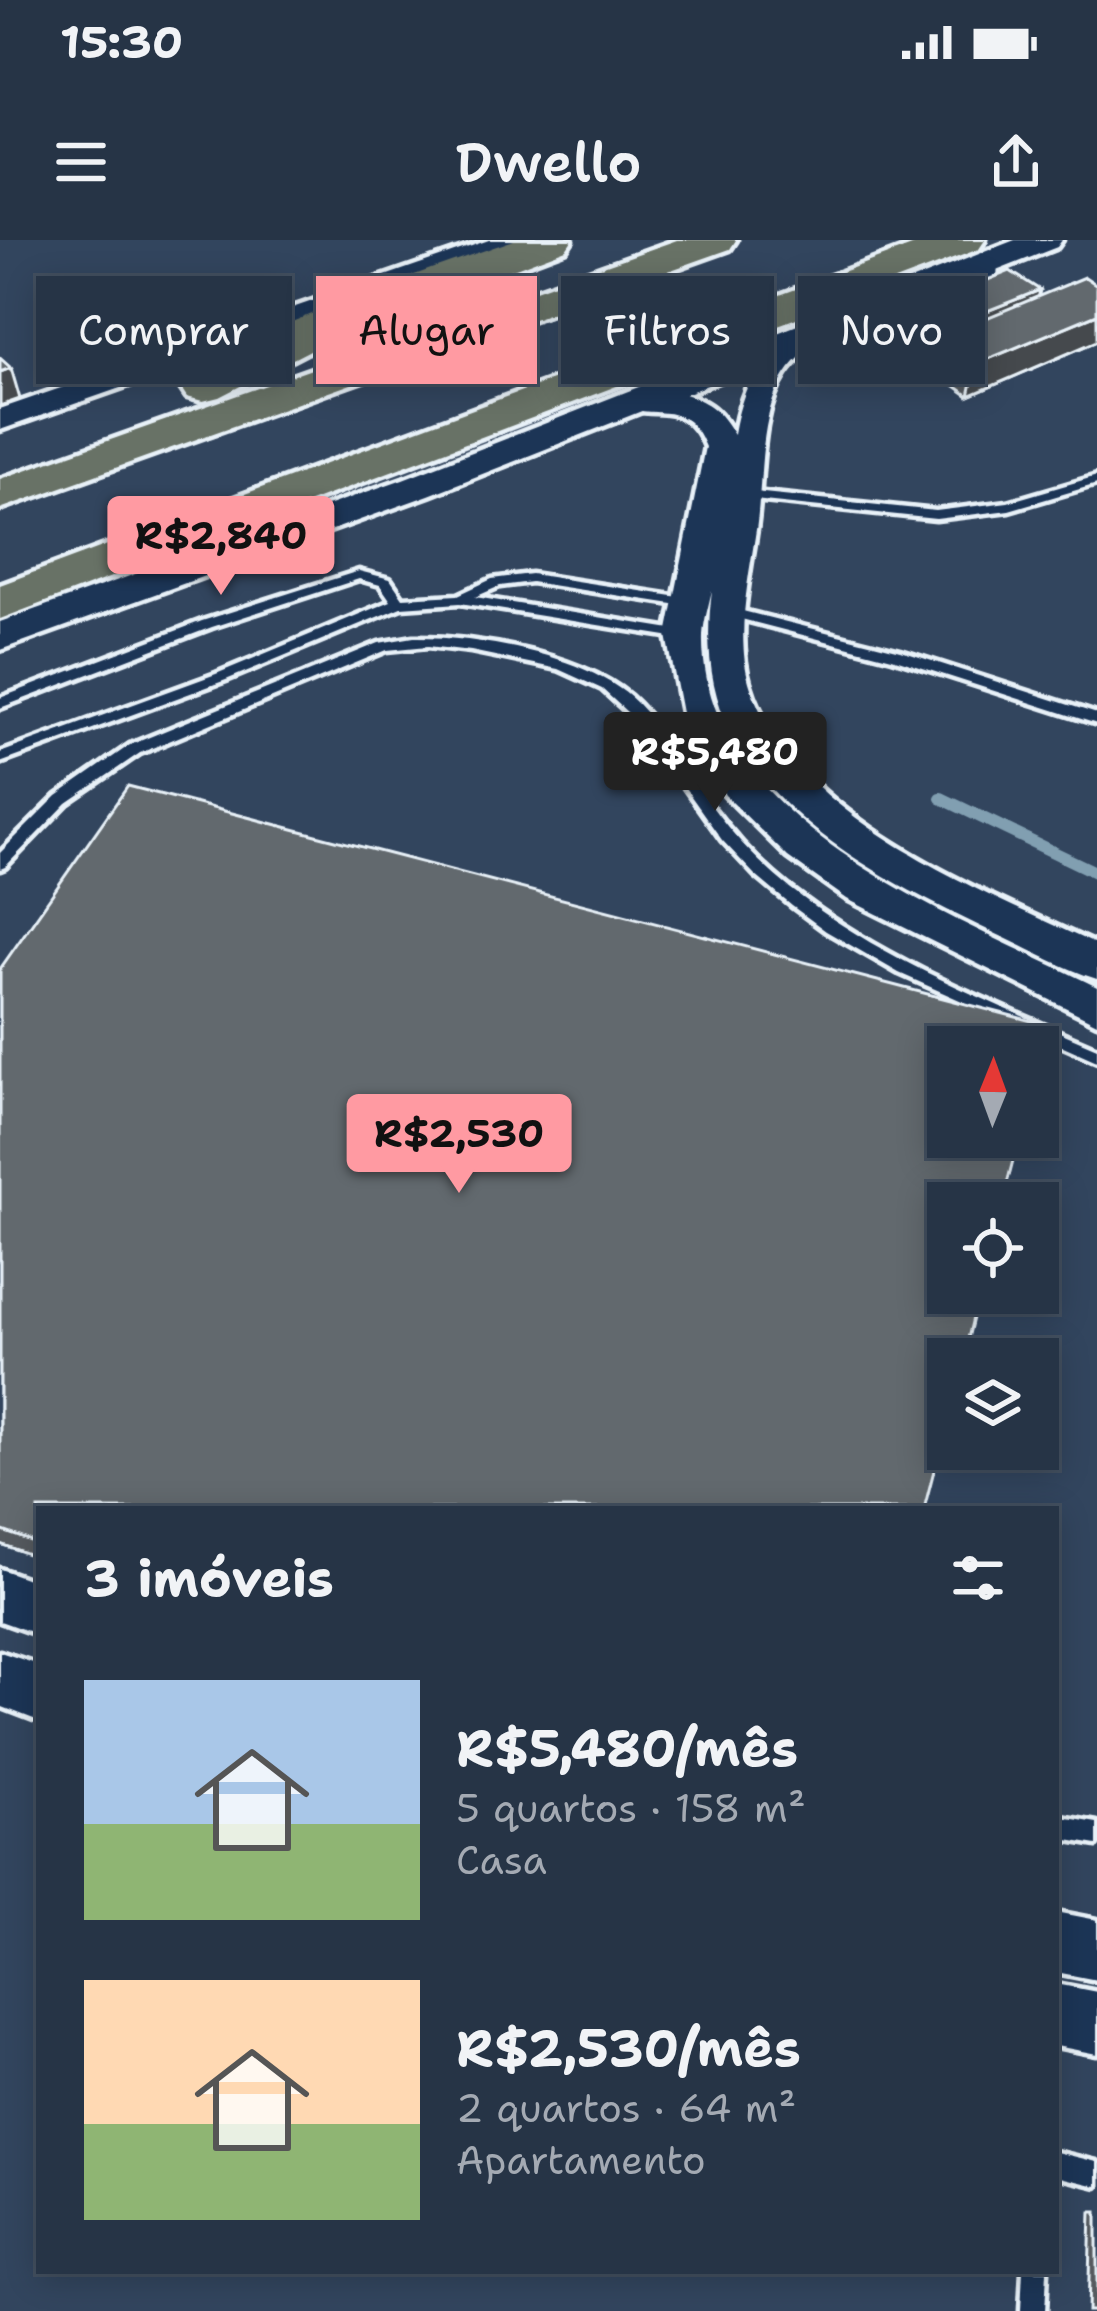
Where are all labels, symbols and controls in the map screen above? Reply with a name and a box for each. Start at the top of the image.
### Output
text: 15:30 [60,12,183,72]
text: Dwello [456,126,641,198]
icon: menu [48,129,114,195]
icon: share [983,129,1049,195]
chip: Comprar [36,276,292,384]
chip: Alugar [316,276,537,384]
chip: Filtros [561,276,774,384]
chip: Novo [798,276,985,384]
pin: R$2,840 [110,496,332,598]
text: R$2,840 [134,509,308,561]
pin: R$5,480 [604,712,826,814]
text: R$5,480 [631,725,799,777]
north arrow [927,1026,1059,1158]
map controls [927,1026,1059,1470]
pin: R$2,530 [348,1094,570,1196]
text: R$2,530 [374,1107,544,1159]
button: locate [927,1182,1059,1314]
button: layers [927,1338,1059,1470]
text: 3 imóveis [84,1544,334,1612]
icon: filters [945,1545,1011,1611]
text: R$5,480/mês [456,1714,798,1782]
icon: home [180,1728,324,1872]
text: 5 quartos · 158 m² [456,1782,806,1834]
text: Casa [456,1834,547,1886]
text: R$2,530/mês [456,2014,801,2082]
icon: home [180,2028,324,2172]
text: 2 quartos · 64 m² [456,2082,796,2134]
text: Apartamento [456,2134,706,2186]

